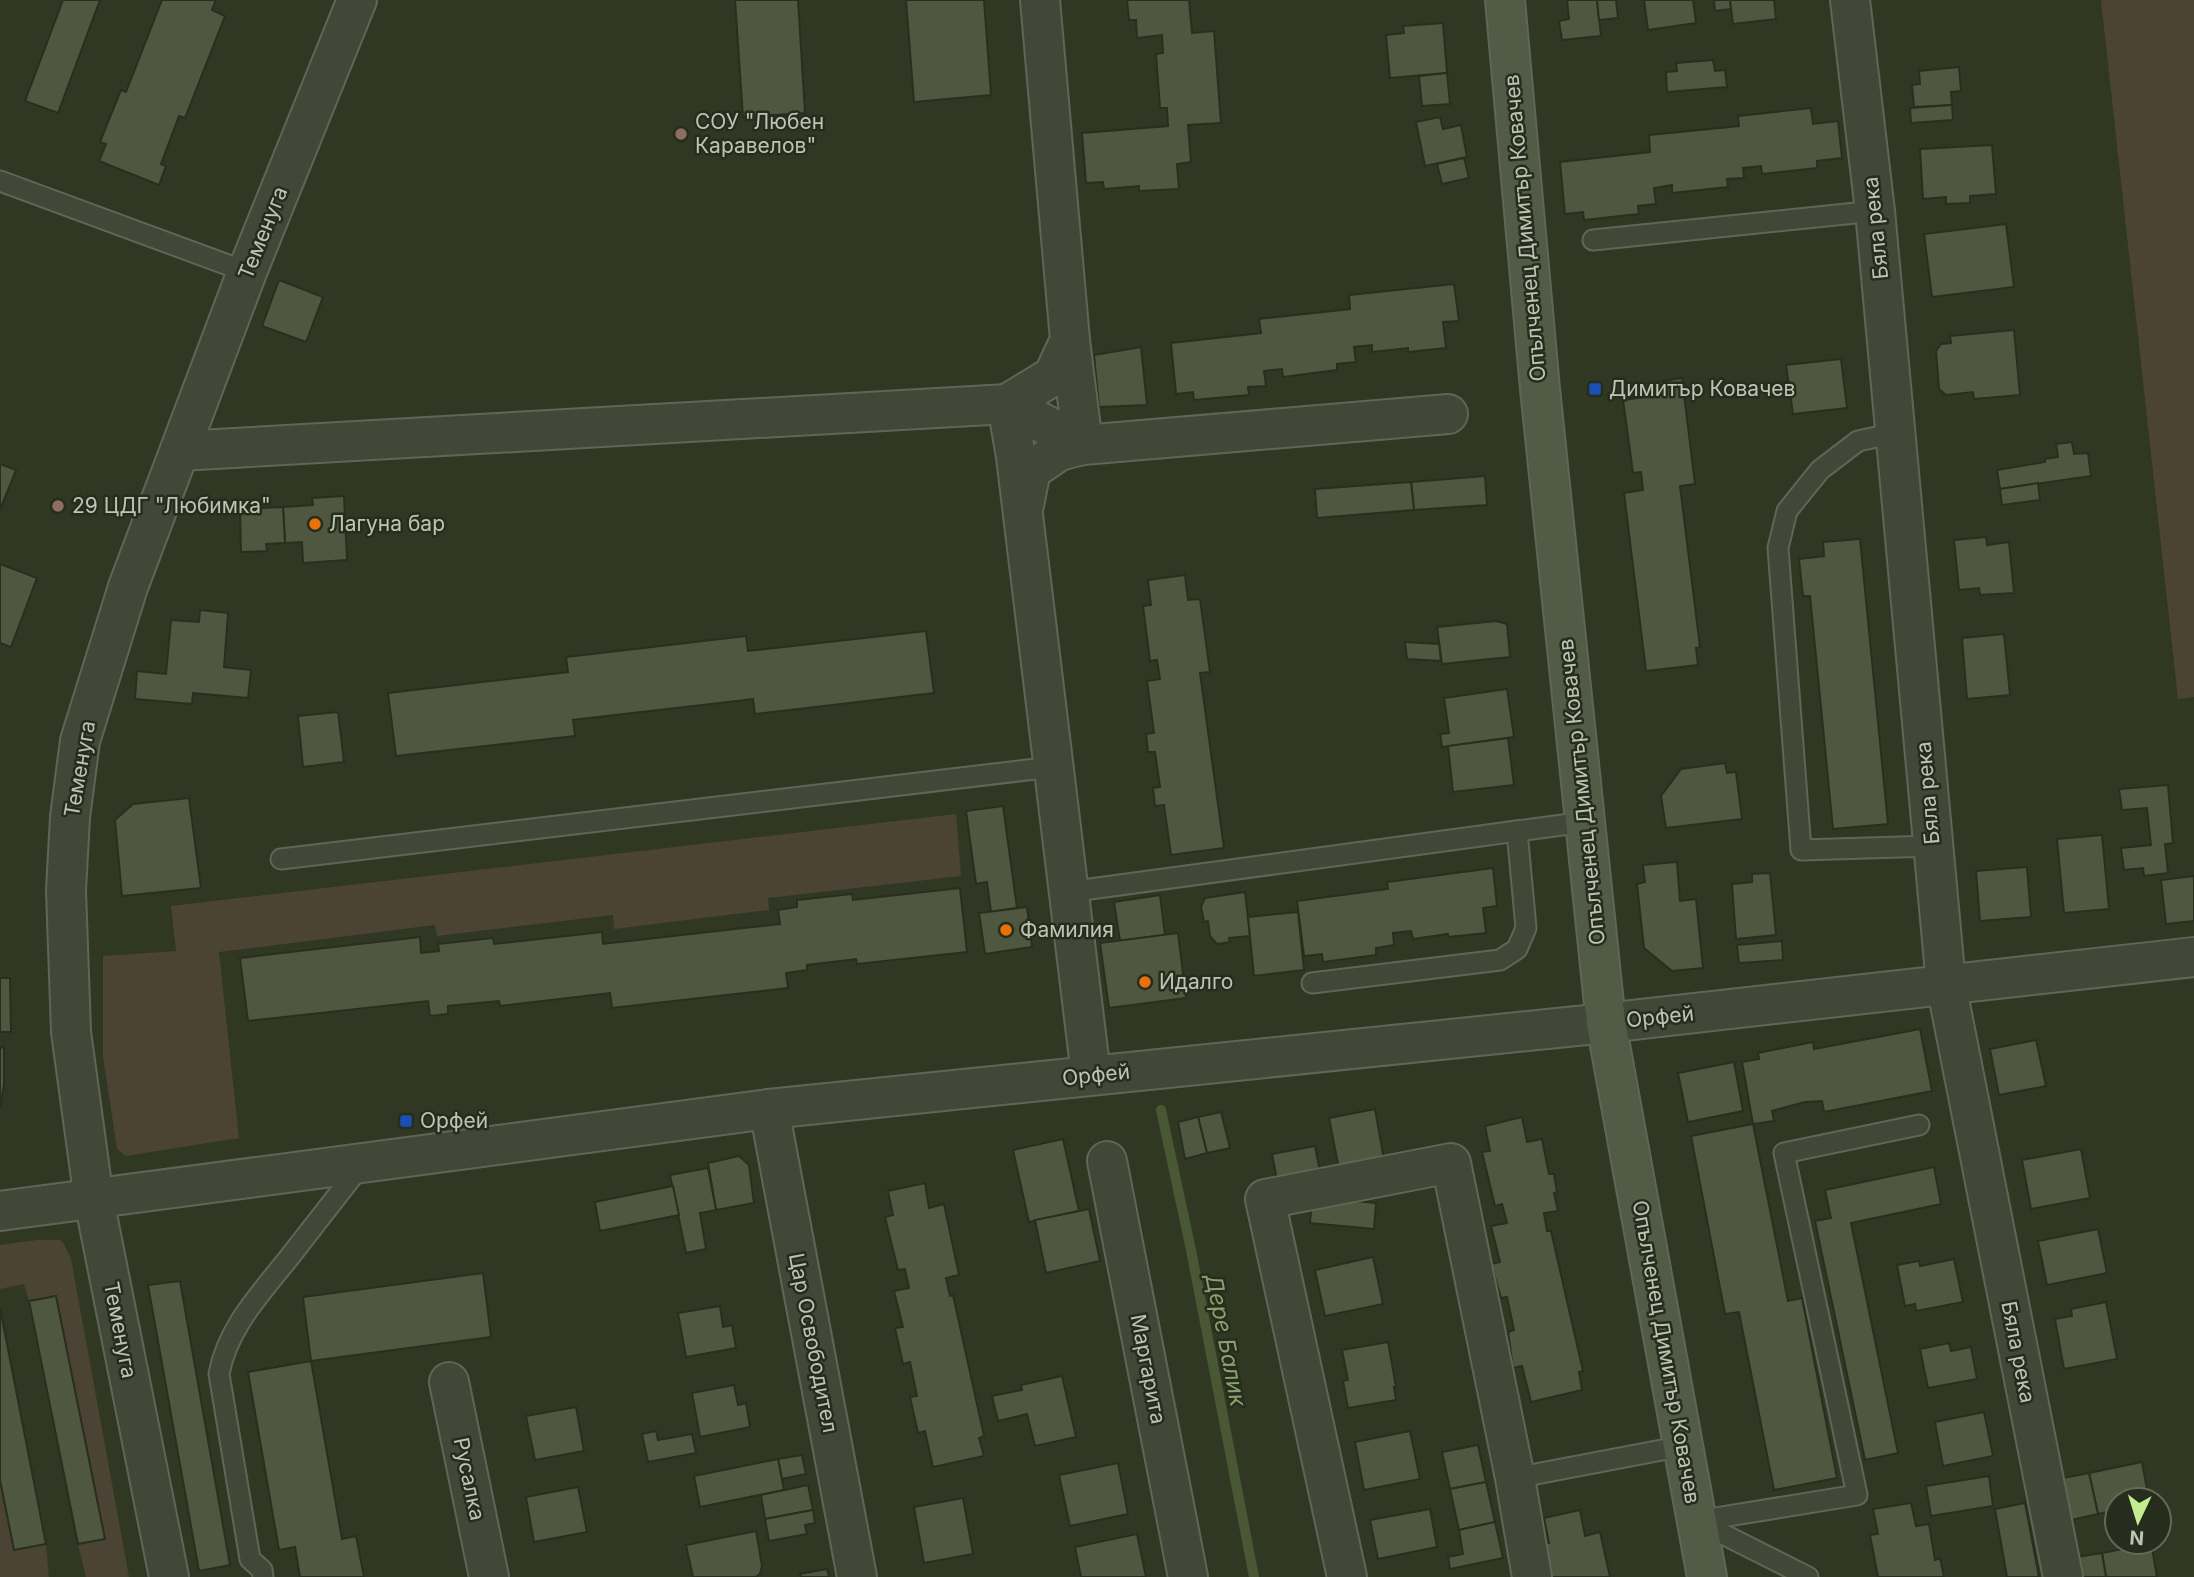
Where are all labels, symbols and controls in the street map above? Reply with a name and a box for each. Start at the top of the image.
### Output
street label: Опълченец Димитър Ковачев [1499,74,1550,382]
place label: СОУ "Любен Каравелов" [695,109,824,158]
marker: СОУ "Любен Каравелов" [673,126,689,142]
street label: Бяла река [1858,175,1893,281]
street label: Теменуга [233,183,292,283]
place label: Димитър Ковачев [1609,376,1795,401]
marker: Димитър Ковачев [1587,381,1603,397]
place label: 29 ЦДГ "Любимка" [72,493,271,518]
marker: 29 ЦДГ "Любимка" [50,498,66,514]
place label: Лагуна бар [329,511,445,536]
marker: Лагуна бар [307,516,323,532]
street label: Опълченец Димитър Ковачев [1553,638,1610,946]
street label: Теменуга [59,719,100,819]
street label: Бяла река [1911,741,1944,846]
place label: Фамилия [1020,917,1114,942]
marker: Фамилия [998,922,1014,938]
place label: Идалго [1159,969,1233,994]
marker: Идалго [1137,974,1153,990]
street label: Орфей [1625,1001,1695,1032]
street label: Орфей [1061,1059,1131,1090]
place label: Орфей [420,1108,488,1133]
marker: Орфей [398,1113,414,1129]
street label: Опълченец Димитър Ковачев [1627,1198,1706,1506]
street label: Цар Освободител [784,1251,843,1435]
water label: Дере Балик [1199,1270,1253,1410]
street label: Теменуга [99,1280,142,1380]
street label: Бяла река [1996,1299,2041,1405]
street label: Маргарита [1126,1312,1171,1426]
street label: Русалка [449,1435,490,1523]
north arrow [2103,1486,2173,1556]
text: N [2129,1525,2145,1549]

